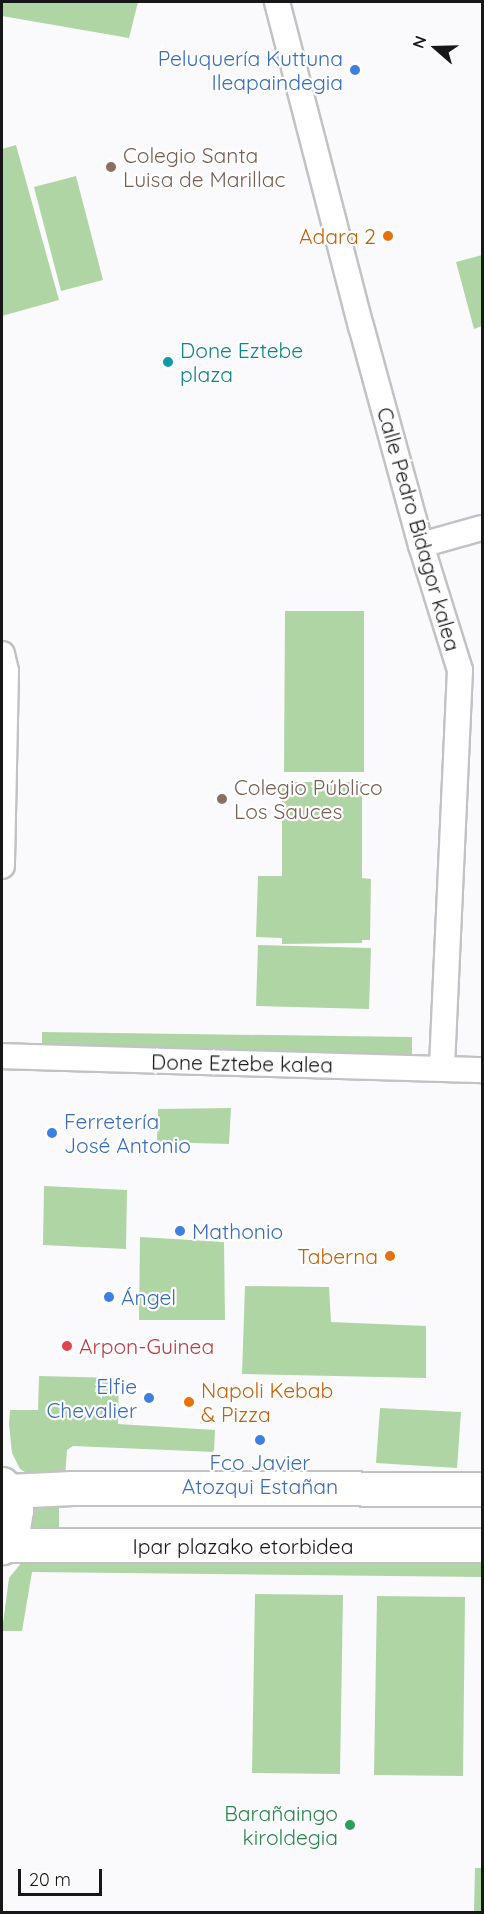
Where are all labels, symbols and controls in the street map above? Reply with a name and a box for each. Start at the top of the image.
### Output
north arrow [406,18,466,78]
text: N [408,33,430,51]
place label: Peluquería Kuttuna Ileapaindegia [158,45,343,95]
marker: Peluquería Kuttuna Ileapaindegia [348,63,362,77]
place label: Colegio Santa Luisa de Marillac [123,142,285,192]
marker: Colegio Santa Luisa de Marillac [104,160,118,174]
place label: Adara 2 [299,223,376,249]
marker: Adara 2 [381,229,395,243]
place label: Done Eztebe plaza [180,337,303,387]
marker: Done Eztebe plaza [161,355,175,369]
street label: Calle Pedro Bidagor kalea [372,404,466,654]
place label: Colegio Público Los Sauces [234,774,383,824]
marker: Colegio Público Los Sauces [215,792,229,806]
street label: Done Eztebe kalea [151,1049,333,1077]
place label: Ferretería José Antonio [64,1108,191,1158]
marker: Ferretería José Antonio [45,1126,59,1140]
place label: Mathonio [192,1218,283,1244]
marker: Mathonio [173,1224,187,1238]
place label: Taberna [297,1243,378,1269]
marker: Taberna [383,1249,397,1263]
place label: Ángel [121,1284,176,1310]
marker: Ángel [102,1290,116,1304]
place label: Arpon-Guinea [79,1333,214,1359]
marker: Arpon-Guinea [60,1339,74,1353]
place label: Elfie Chevalier [47,1373,137,1423]
place label: Napoli Kebab & Pizza [201,1377,333,1427]
marker: Elfie Chevalier [142,1391,156,1405]
marker: Napoli Kebab & Pizza [182,1395,196,1409]
marker: Fco Javier Atozqui Estañan [253,1433,267,1447]
place label: Fco Javier Atozqui Estañan [182,1449,338,1499]
street label: Ipar plazako etorbidea [132,1533,354,1559]
place label: Barañaingo kiroldegia [224,1800,338,1850]
marker: Barañaingo kiroldegia [343,1818,357,1832]
scale bar [21,1857,105,1895]
text: 20 m [29,1868,71,1891]

